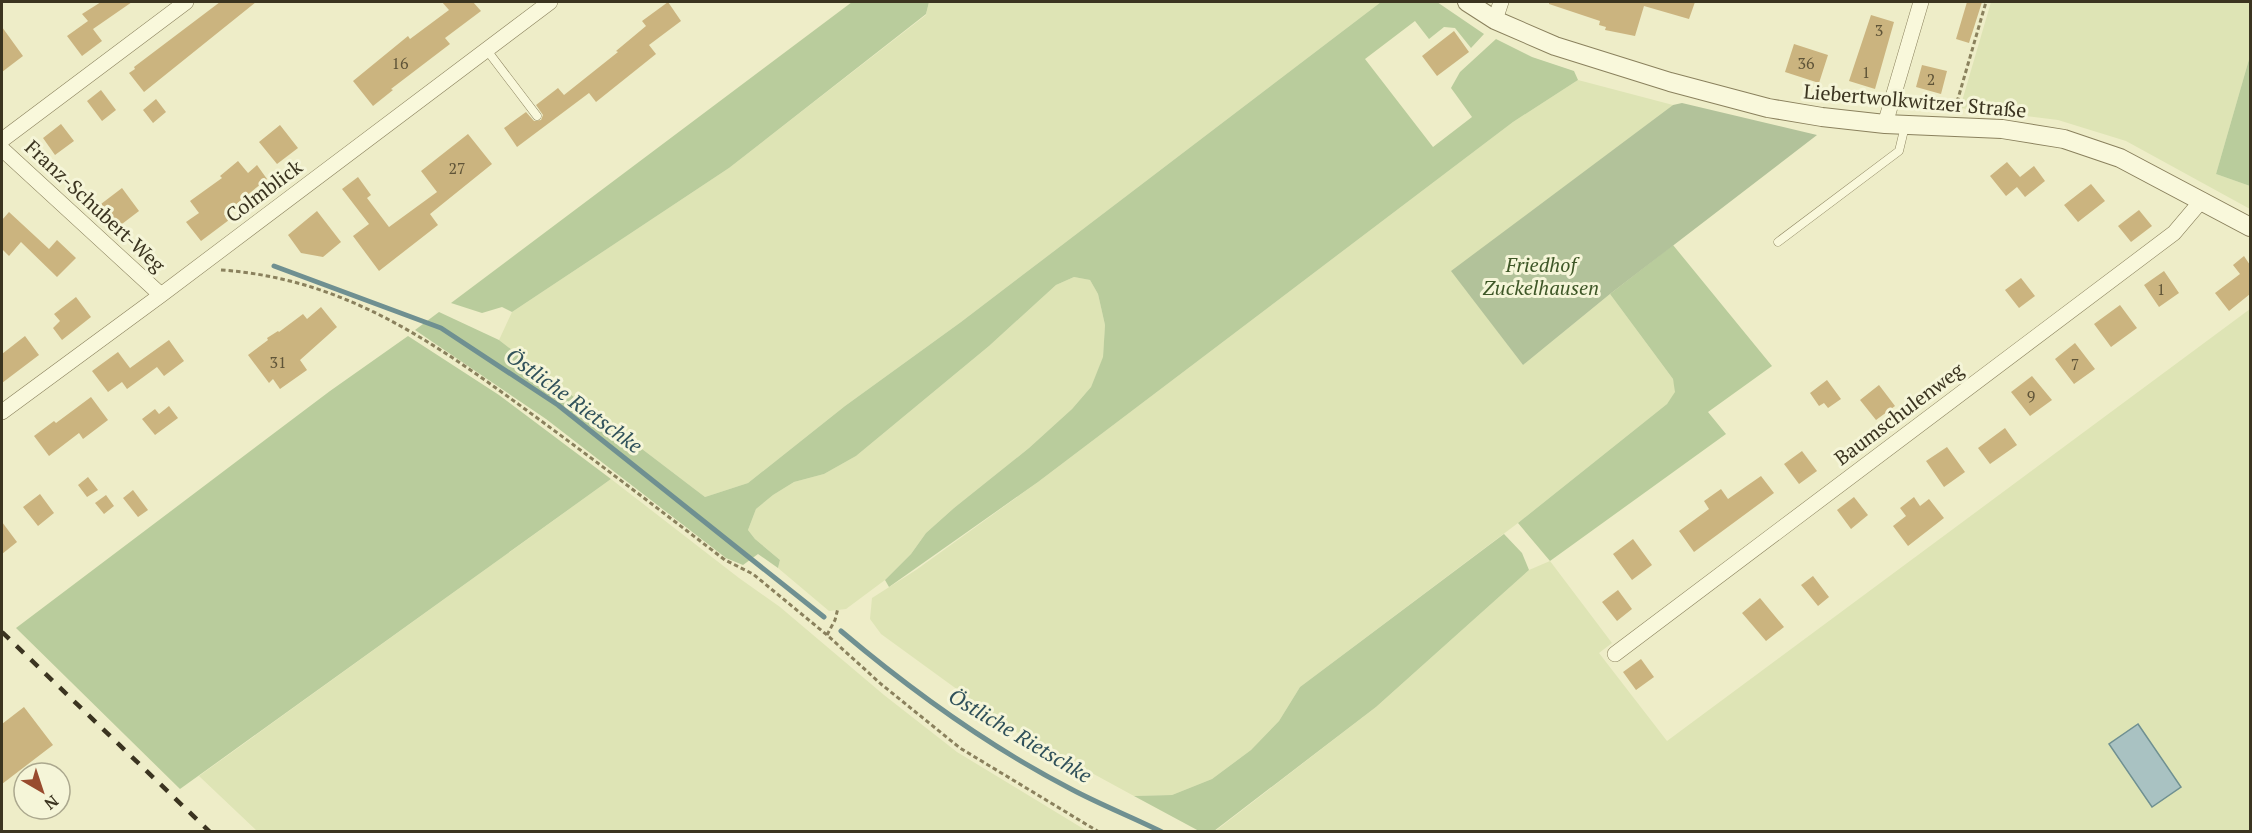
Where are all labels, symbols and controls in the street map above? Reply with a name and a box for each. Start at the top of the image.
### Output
house number: 3 [1875,19,1883,41]
house number: 16 [391,52,409,74]
house number: 36 [1797,52,1815,74]
house number: 1 [1862,61,1870,83]
house number: 2 [1927,68,1935,90]
street label: Liebertwolkwitzer Straße [1802,77,2028,124]
street label: Franz-Schubert-Weg [19,134,172,278]
street label: Colmblick [220,153,308,228]
house number: 27 [448,157,466,179]
park label: Friedhof Zuckelhausen [1483,251,1599,301]
house number: 1 [2157,278,2165,300]
water label: Östliche Rietschke [501,341,649,459]
house number: 31 [269,351,287,373]
house number: 7 [2071,353,2079,375]
street label: Baumschulenweg [1829,356,1969,471]
house number: 9 [2027,385,2035,407]
water label: Östliche Rietschke [944,681,1098,789]
north arrow [12,761,72,821]
text: N [40,790,63,815]

